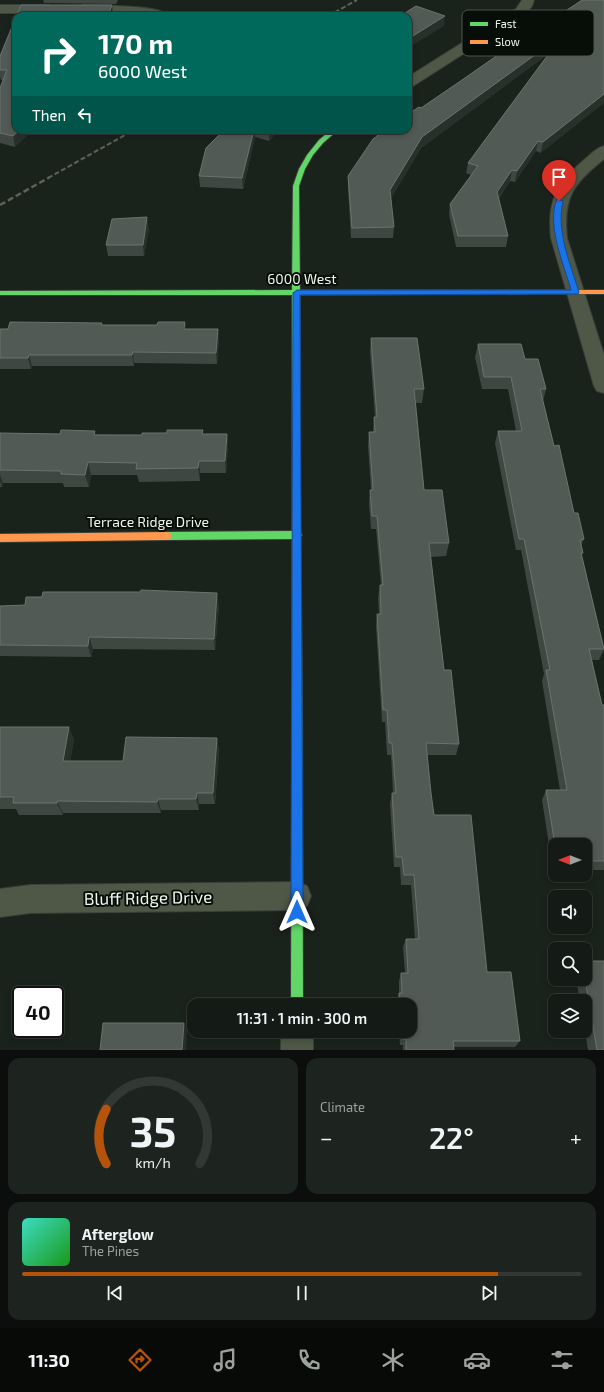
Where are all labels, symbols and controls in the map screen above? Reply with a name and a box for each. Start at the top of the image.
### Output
legend [462,10,594,56]
text: Fast [495,17,517,30]
text: 170 m [98,26,173,60]
icon: right [32,28,84,80]
text: Slow [495,35,520,48]
text: 6000 West [98,60,187,82]
icon: left [74,104,96,126]
text: Then [32,106,66,124]
pin [542,160,576,201]
icon: arrive [548,166,570,188]
street label: 6000 West [267,270,337,287]
street label: Terrace Ridge Drive [87,513,209,530]
north arrow [548,838,592,882]
map controls [548,838,592,1038]
street label: Bluff Ridge Drive [84,886,212,909]
button: sound [548,890,592,934]
position arrow [276,891,318,933]
button: search [548,942,592,986]
speed limit sign: 40 [12,986,64,1038]
button: layers [548,994,592,1038]
text: 11:31 · 1 min · 300 m [237,1009,367,1027]
text: Climate [320,1099,365,1115]
text: 35 [130,1105,176,1155]
text: 22° [429,1119,474,1155]
text: − [320,1124,333,1150]
text: + [570,1124,582,1150]
text: km/h [135,1154,171,1171]
text: Afterglow [82,1225,154,1243]
text: The Pines [82,1243,139,1259]
icon: previous [104,1282,126,1304]
icon: pause [291,1282,313,1304]
icon: next [478,1282,500,1304]
icon: directions [126,1346,154,1374]
icon: music [211,1346,239,1374]
icon: phone [295,1346,323,1374]
icon: climate [379,1346,407,1374]
icon: car [463,1346,491,1374]
icon: filters [548,1346,576,1374]
text: 11:30 [28,1349,70,1371]

